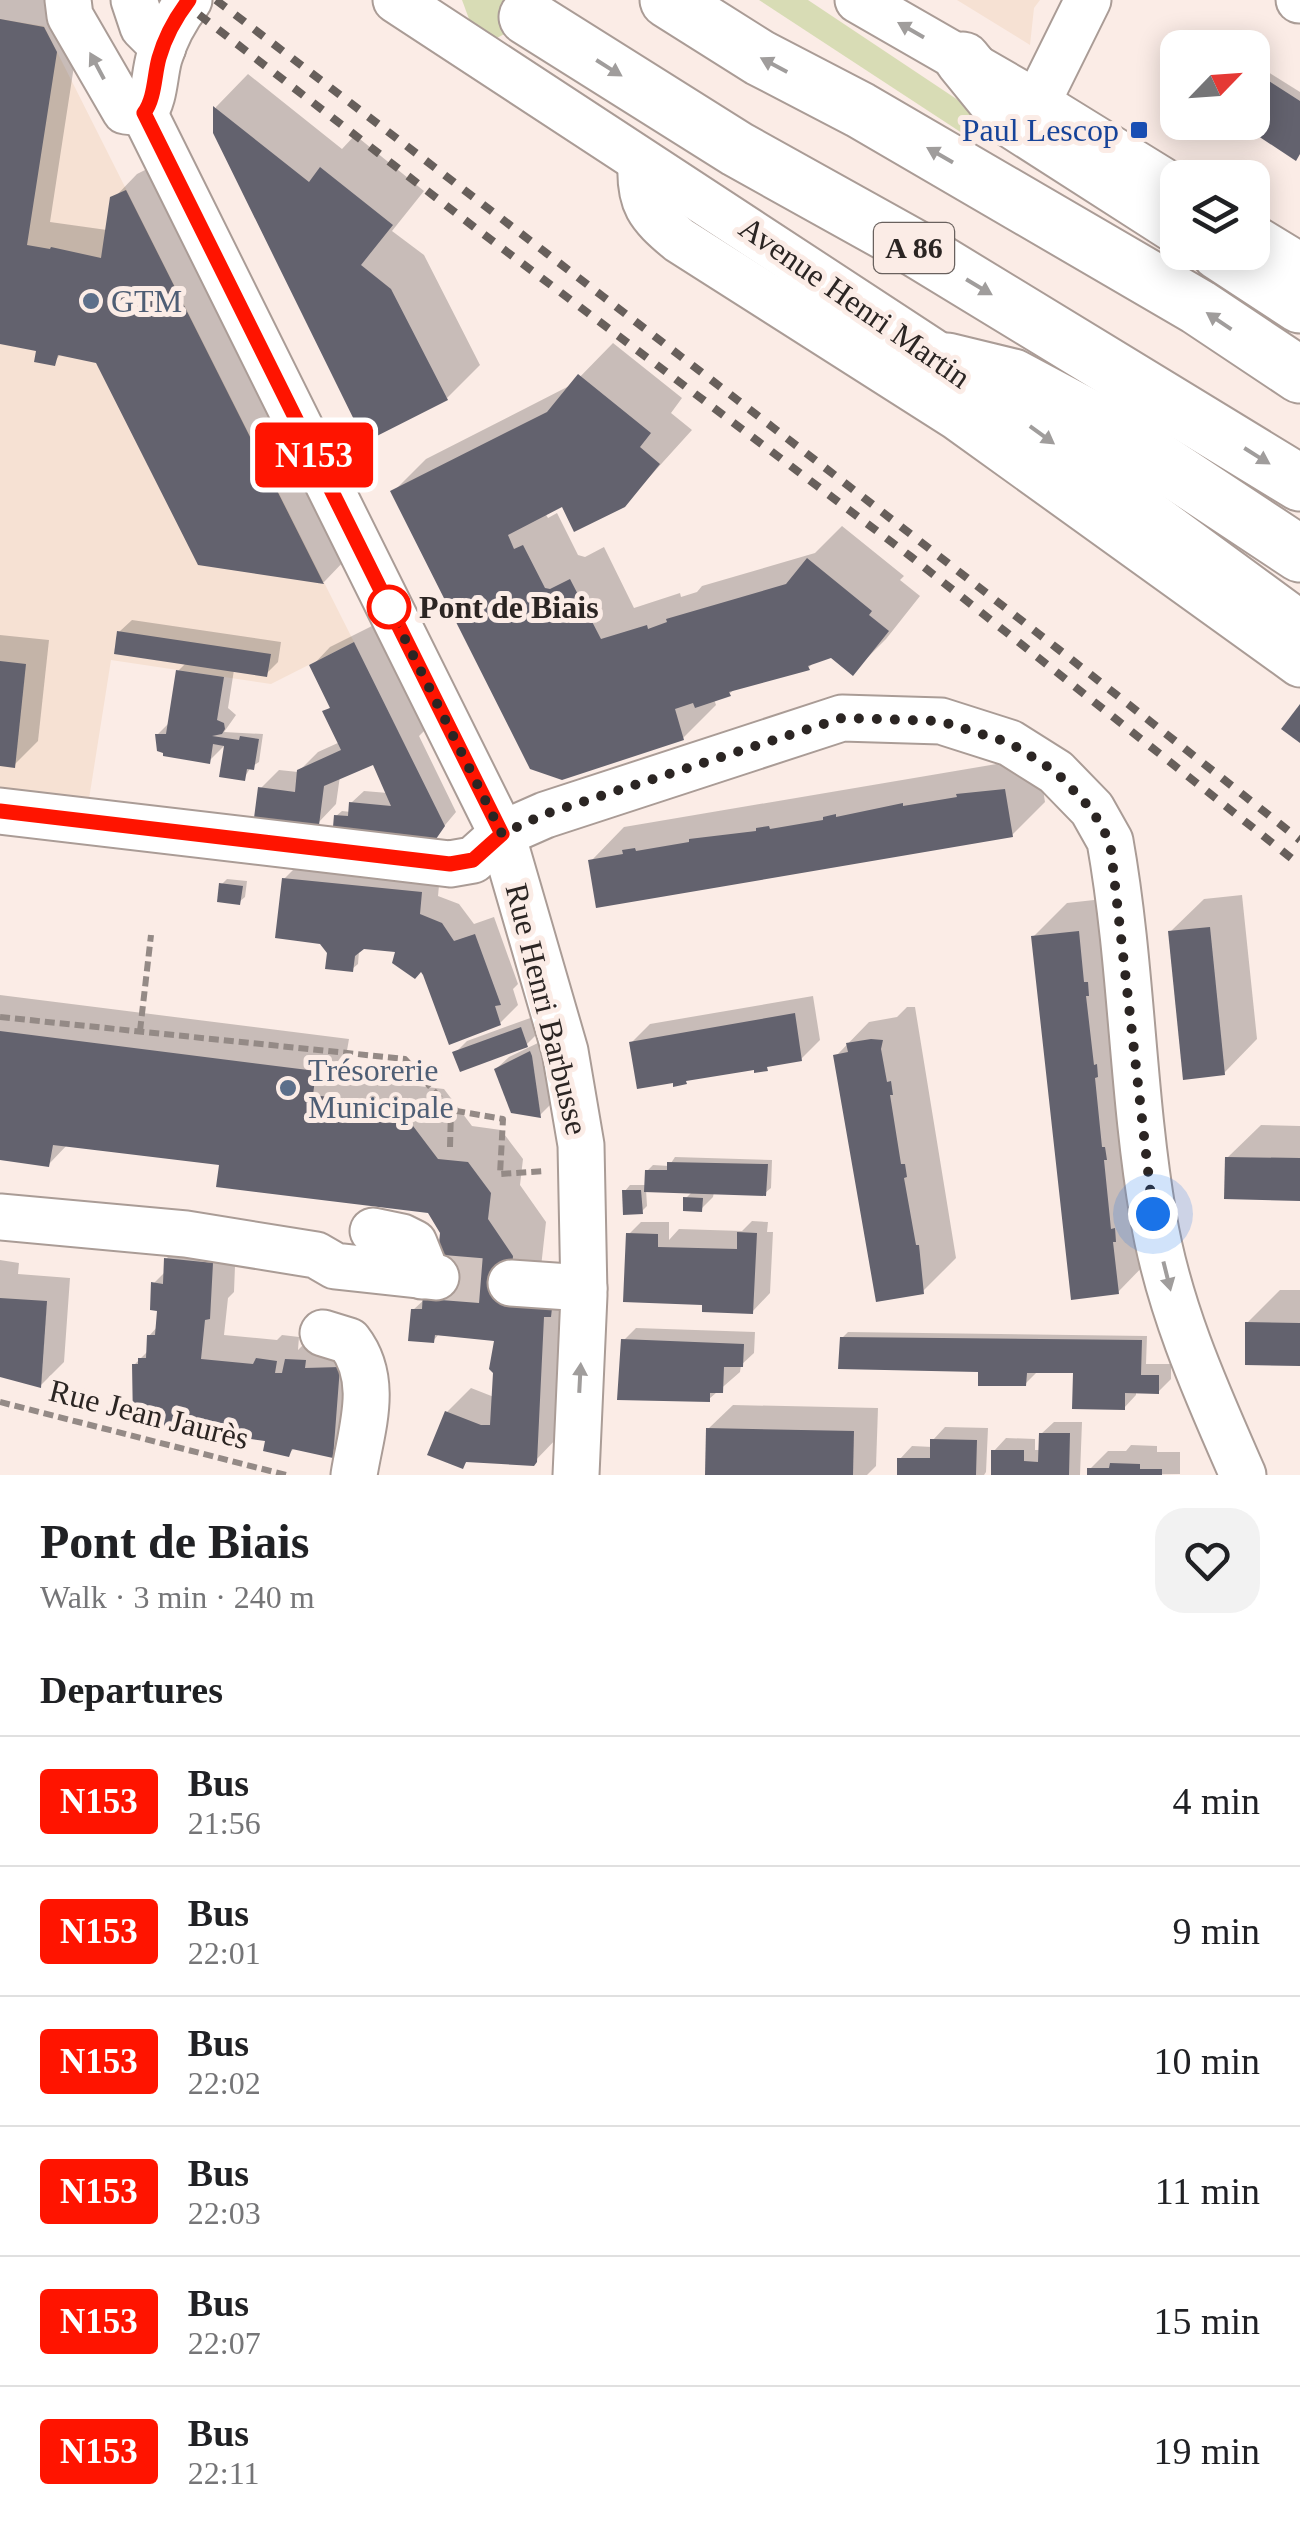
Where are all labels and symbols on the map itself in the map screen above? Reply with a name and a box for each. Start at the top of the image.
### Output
one-way arrow [896,22,925,39]
north arrow [1160,30,1270,140]
one-way arrow [89,51,106,80]
one-way arrow [760,57,789,74]
one-way arrow [595,59,623,77]
place label: Paul Lescop [962,112,1119,148]
marker: Paul Lescop [1128,119,1150,141]
one-way arrow [925,147,954,164]
street label: Avenue Henri Martin [733,209,977,395]
road number: A 86 [874,223,954,273]
one-way arrow [965,278,993,295]
place label: GTM [111,283,182,319]
marker: GTM [80,290,102,312]
one-way arrow [1206,312,1233,331]
line badge: N153 [244,422,384,488]
one-way arrow [1029,425,1056,444]
one-way arrow [1243,447,1271,464]
marker: Pont de Biais [368,586,410,628]
place label: Pont de Biais [419,589,599,625]
street label: Rue Henri Barbusse [498,880,596,1138]
place label: Trésorerie Municipale [308,1052,454,1125]
marker: Trésorerie Municipale [277,1077,299,1099]
your location [1128,1189,1178,1239]
one-way arrow [1160,1261,1175,1292]
one-way arrow [572,1361,588,1393]
street label: Rue Jean Jaurès [45,1372,253,1456]

